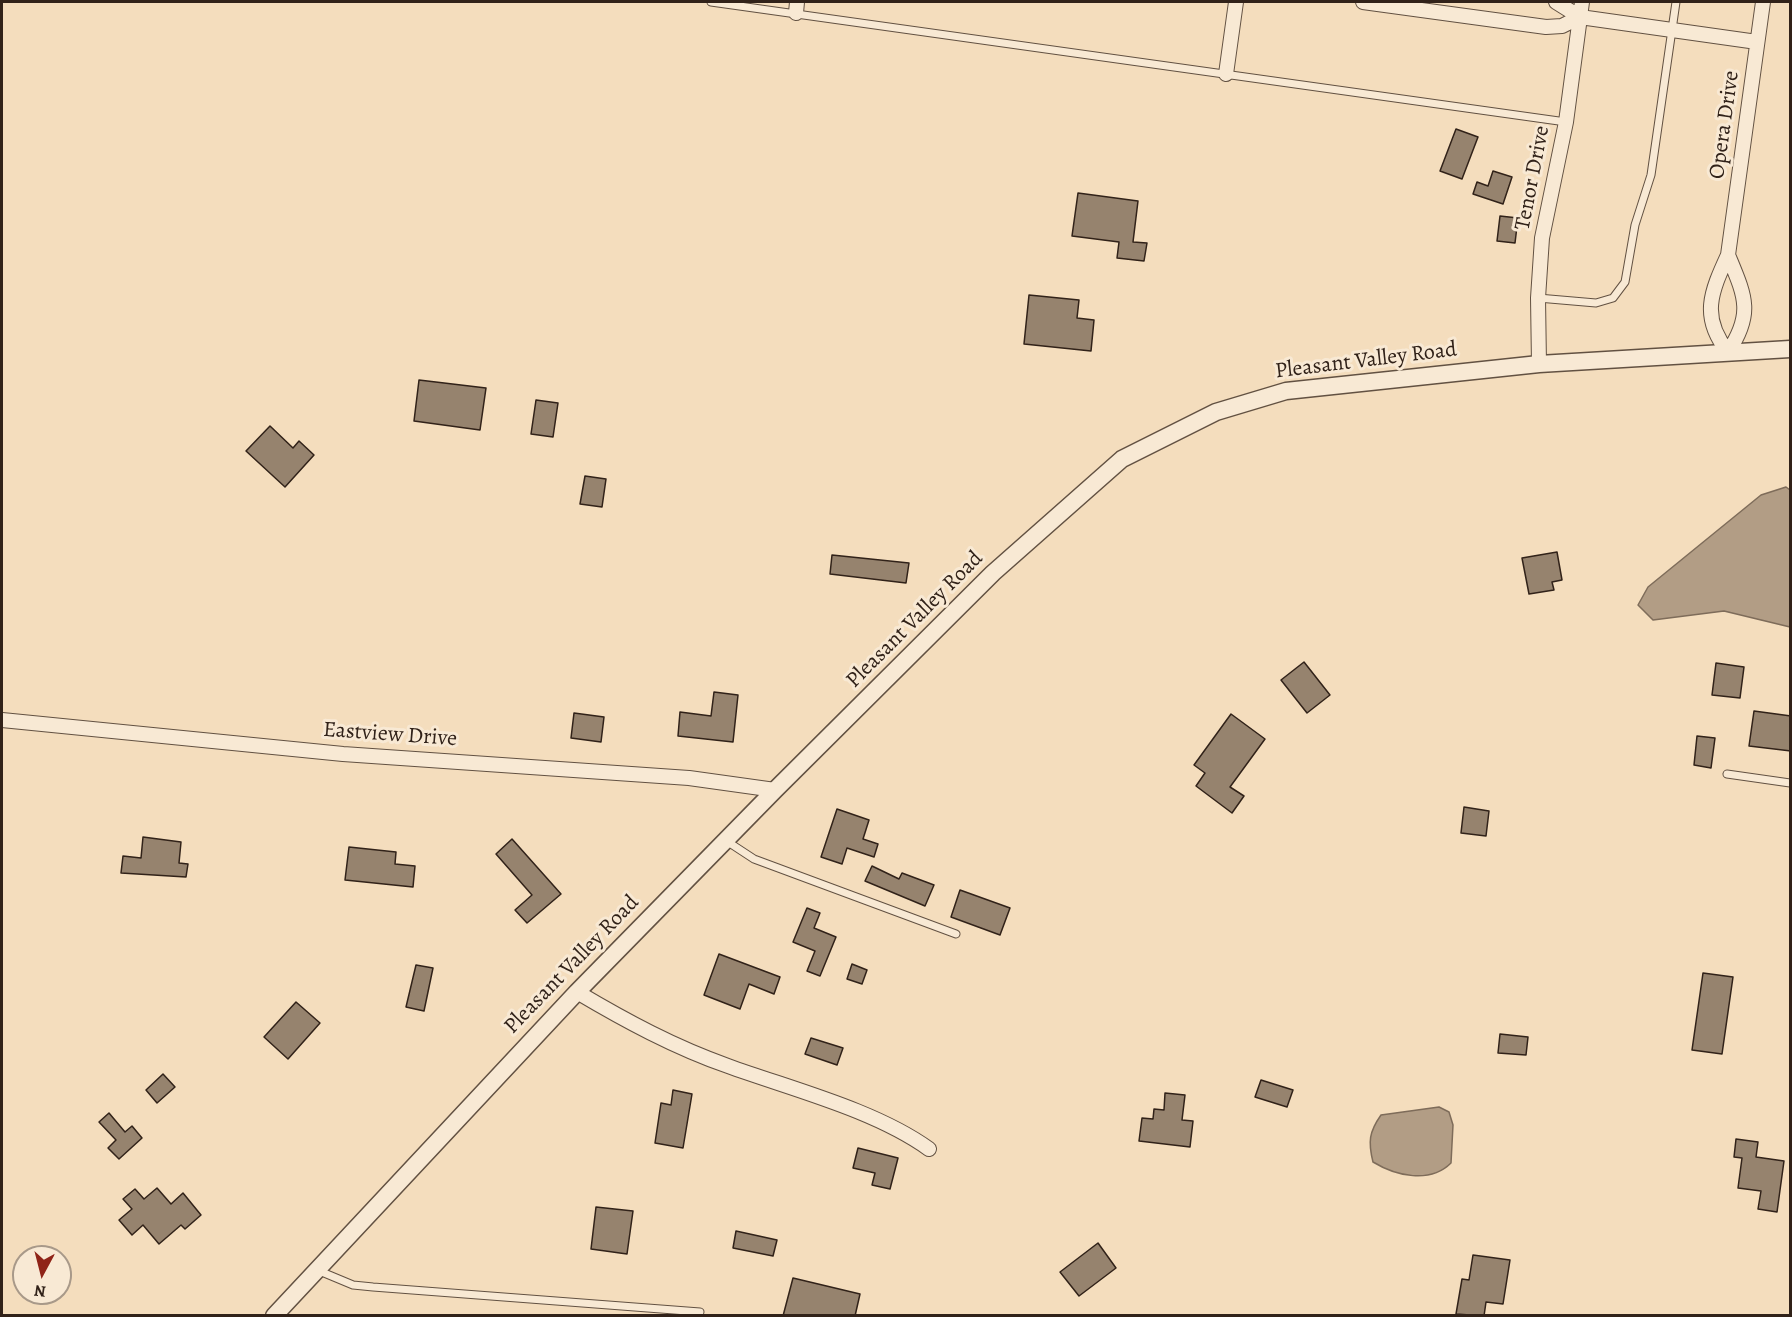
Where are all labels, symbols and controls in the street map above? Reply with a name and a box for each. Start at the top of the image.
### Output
street label: Opera Drive [1704,69,1746,181]
street label: Tenor Drive [1510,124,1556,232]
street label: Pleasant Valley Road [1274,337,1458,385]
street label: Pleasant Valley Road [841,546,989,694]
street label: Eastview Drive [322,717,458,753]
street label: Pleasant Valley Road [499,890,645,1040]
north arrow [12,1245,72,1305]
text: N [33,1279,47,1303]

